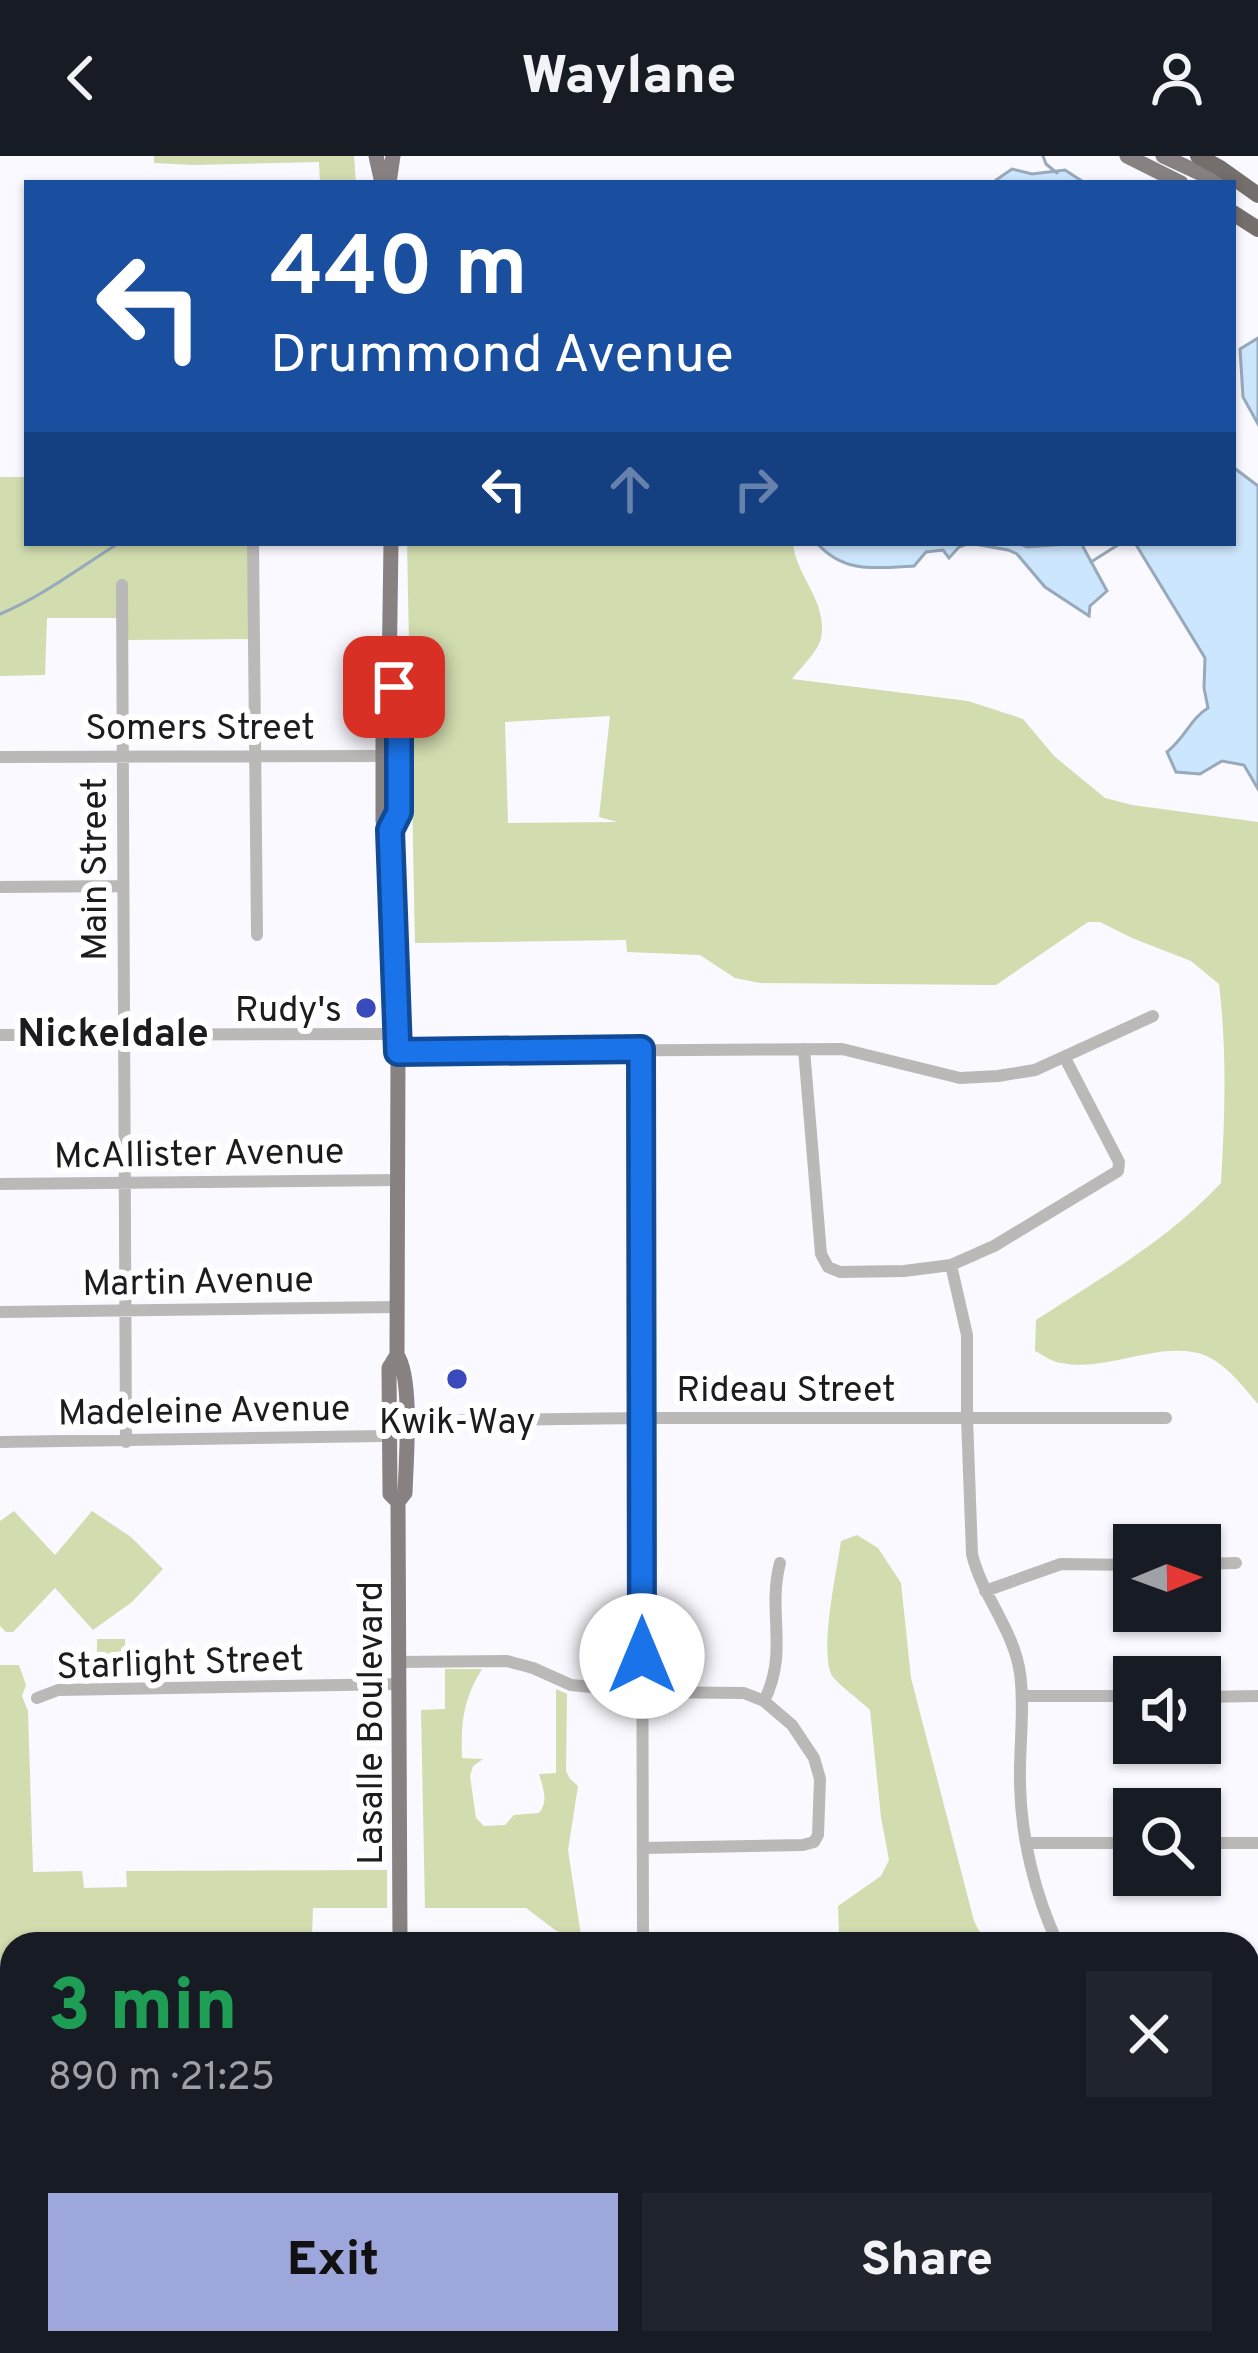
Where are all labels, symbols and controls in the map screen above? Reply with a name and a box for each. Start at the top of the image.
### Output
text: Waylane [522,44,736,113]
icon: back [48,45,114,111]
icon: person [1144,45,1210,111]
text: 440 m [270,219,528,325]
icon: left [72,228,228,384]
text: Drummond Avenue [270,323,734,392]
icon: left [471,456,537,522]
icon: ahead [597,456,663,522]
icon: right [723,456,789,522]
pin [343,636,445,738]
icon: arrive [361,654,427,720]
street label: Somers Street [85,707,315,753]
street label: Main Street [74,777,120,961]
place label: Rudy's [235,989,342,1035]
marker: Rudy's [353,995,379,1021]
district label: Nickeldale [17,1012,209,1061]
street label: McAllister Avenue [54,1130,345,1182]
street label: Martin Avenue [82,1259,314,1309]
marker: Kwik-Way [444,1366,470,1392]
street label: Rideau Street [676,1369,896,1415]
street label: Madeleine Avenue [57,1387,351,1439]
place label: Kwik-Way [379,1401,535,1447]
north arrow [1113,1524,1221,1632]
map controls [1113,1524,1221,1896]
street label: Lasalle Boulevard [350,1581,396,1865]
position arrow [579,1593,705,1719]
street label: Starlight Street [56,1638,305,1692]
button: sound [1113,1656,1221,1764]
button: search [1113,1788,1221,1896]
text: 3 min [48,1964,238,2056]
button: close [1086,1971,1212,2097]
text: 890 m · 21:25 [48,2055,275,2104]
button: Exit [48,2193,618,2331]
button: Share [642,2193,1212,2331]

